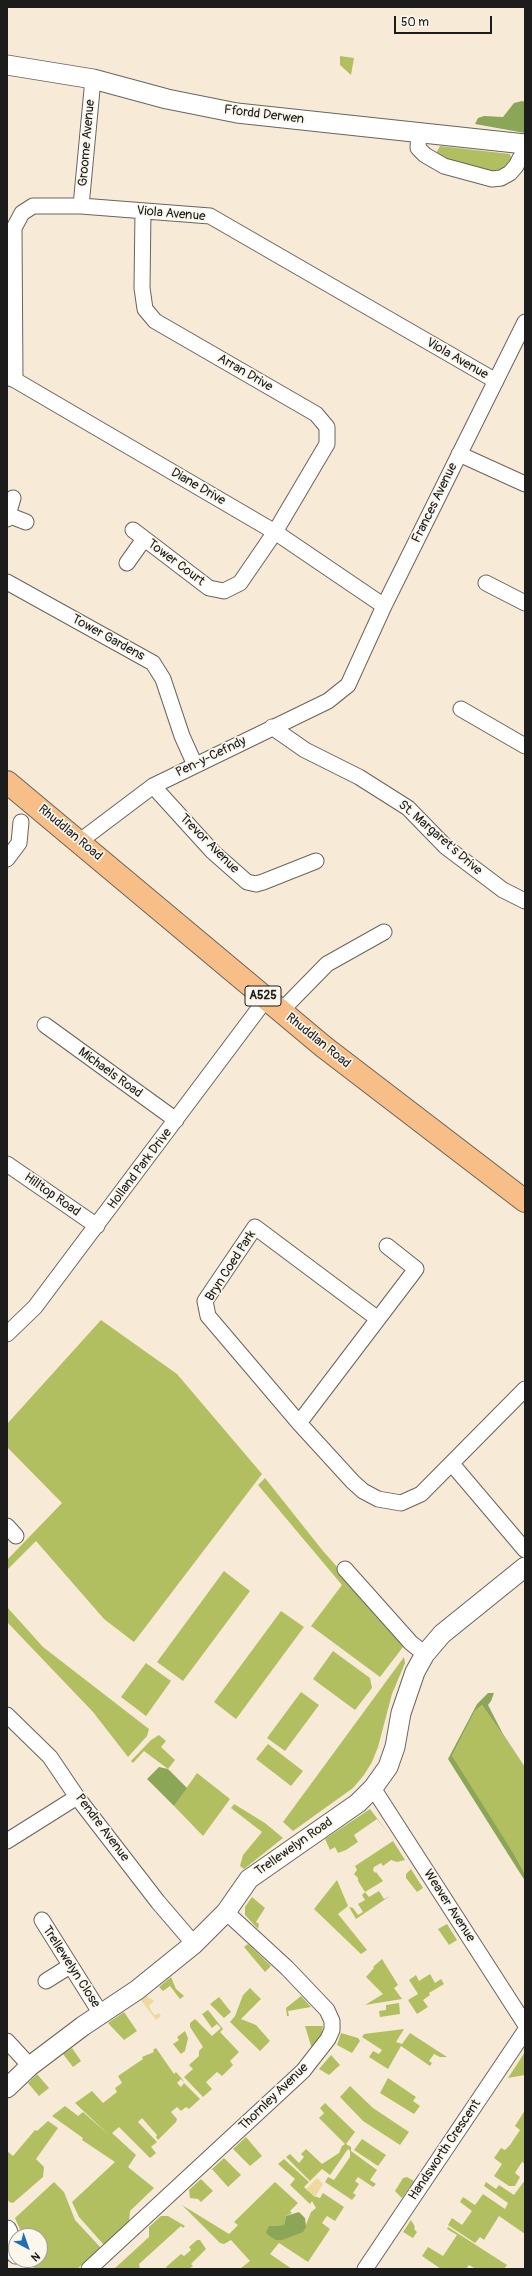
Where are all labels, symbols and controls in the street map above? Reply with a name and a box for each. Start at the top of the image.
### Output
scale bar [396,8,494,34]
text: 50 m [401,15,429,30]
street label: Groome Avenue [75,99,99,187]
street label: Ffordd Derwen [223,102,305,128]
street label: Viola Avenue [136,203,206,225]
street label: Viola Avenue [423,335,491,383]
street label: Arran Drive [215,351,275,395]
street label: Frances Avenue [409,460,461,546]
street label: Diane Drive [168,465,228,509]
street label: Tower Court [144,536,208,590]
street label: Tower Gardens [69,612,147,664]
street label: Pen-y-Cefndy [173,733,249,781]
street label: St. Margaret's Drive [395,797,485,879]
street label: Rhuddlan Road [35,802,105,864]
street label: Trevor Avenue [176,811,242,877]
road number: A525 [245,986,281,1006]
street label: Rhuddlan Road [282,1010,354,1072]
street label: Michaels Road [75,1045,145,1101]
street label: Holland Park Drive [105,1126,175,1212]
street label: Hilltop Road [21,1170,83,1220]
street label: Bryn Coed Park [202,1228,260,1304]
street label: Pendre Avenue [72,1791,132,1865]
street label: Trellewelyn Road [252,1814,336,1880]
street label: Weaver Avenue [420,1867,478,1945]
street label: Trellewelyn Close [39,1923,103,2011]
street label: Thornley Avenue [236,2060,312,2134]
street label: Handsworth Crescent [406,2097,484,2203]
north arrow [8,2228,48,2268]
text: N [28,2249,43,2264]

